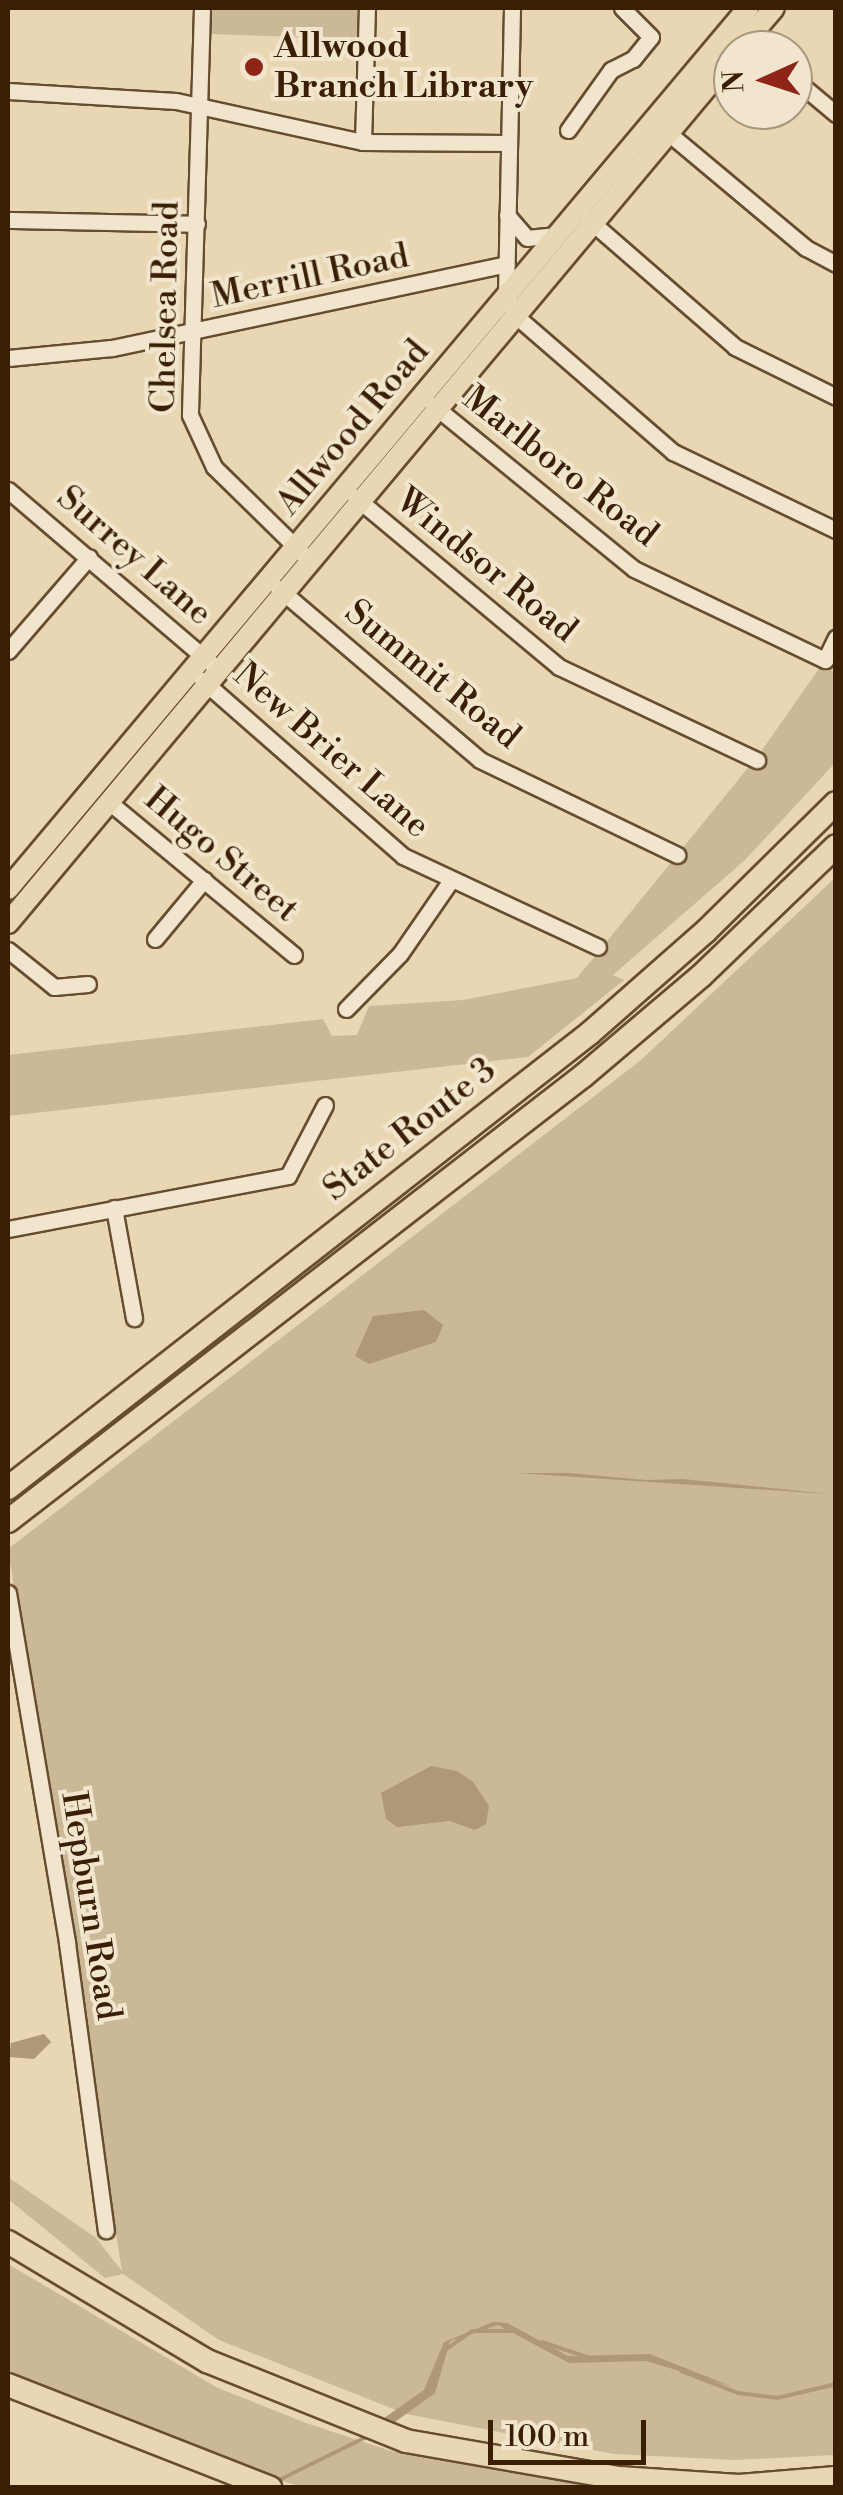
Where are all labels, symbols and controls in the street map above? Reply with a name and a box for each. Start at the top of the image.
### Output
place label: Allwood Branch Library [274,26,533,108]
north arrow [713,30,813,130]
marker: Allwood Branch Library [243,56,265,78]
text: N [716,70,753,93]
street label: Chelsea Road [143,201,189,413]
street label: Merrill Road [207,236,413,318]
street label: Allwood Road [267,332,439,524]
street label: Marlboro Road [454,378,666,556]
street label: Surrey Lane [48,477,220,635]
street label: Windsor Road [387,480,585,652]
street label: Summit Road [336,592,528,758]
street label: New Brier Lane [224,654,438,848]
street label: Hugo Street [135,778,307,932]
street label: State Route 3 [315,1050,505,1210]
street label: Hepburn Road [51,1789,129,2023]
scale bar [493,2400,650,2462]
text: 100 m [505,2418,589,2456]

